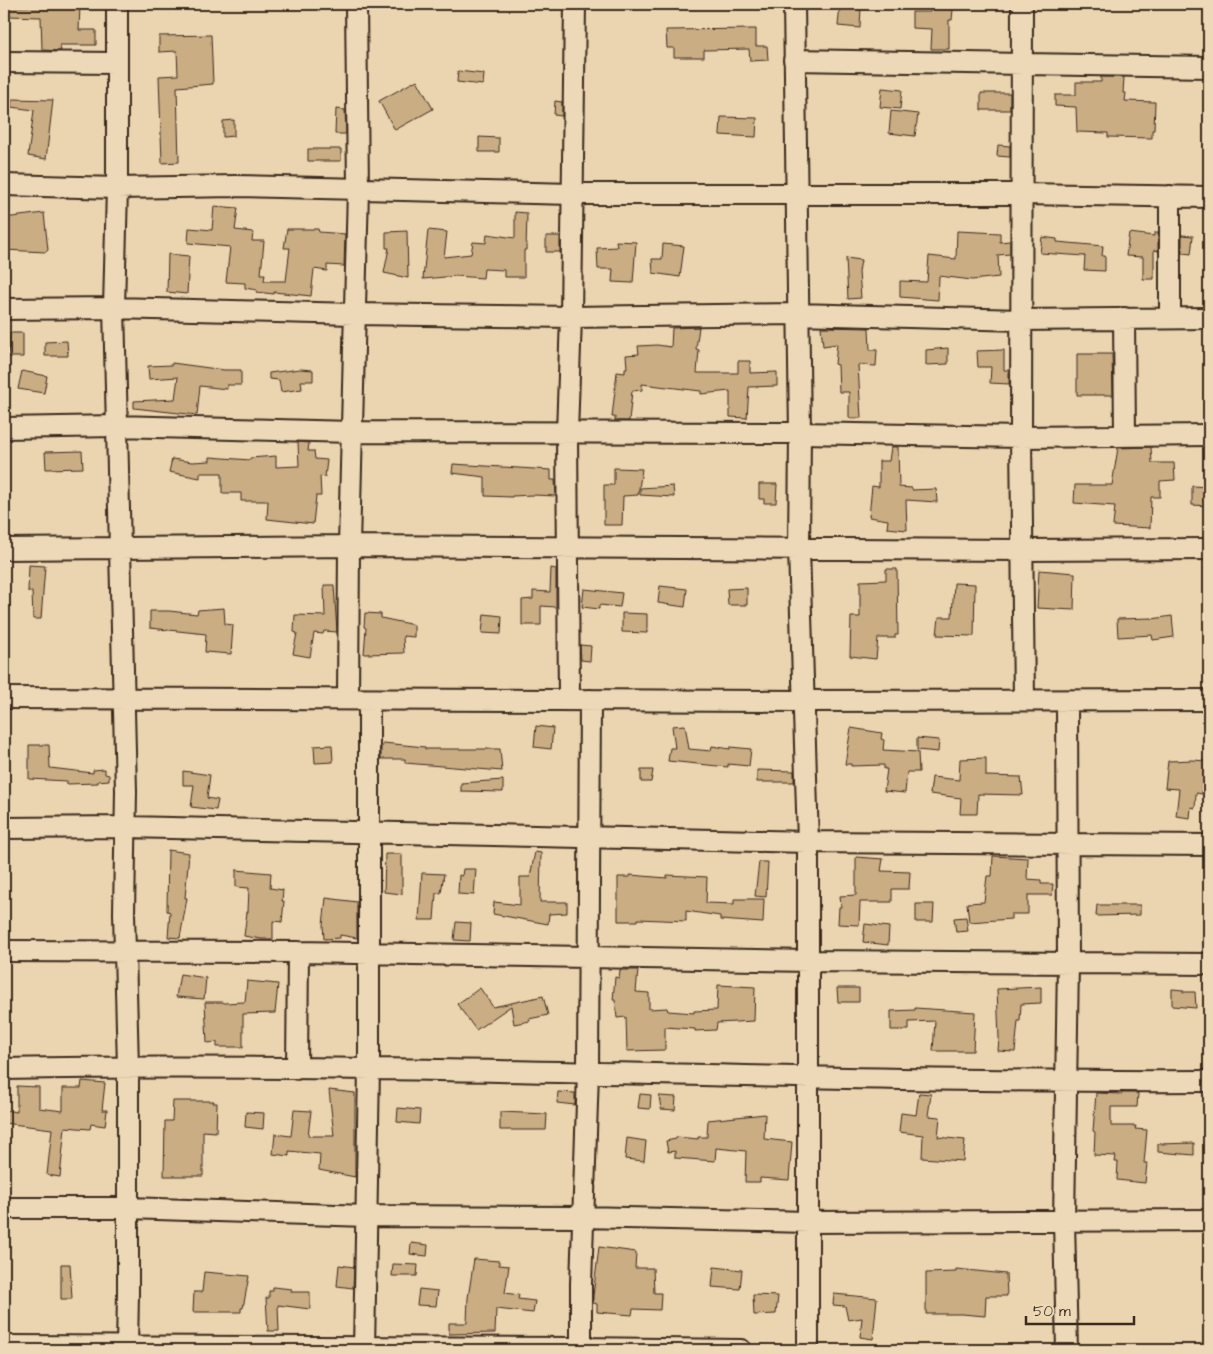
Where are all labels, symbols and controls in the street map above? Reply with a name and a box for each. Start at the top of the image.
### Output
scale bar [1026,1294,1133,1326]
text: 50 m [1033,1301,1071,1322]

